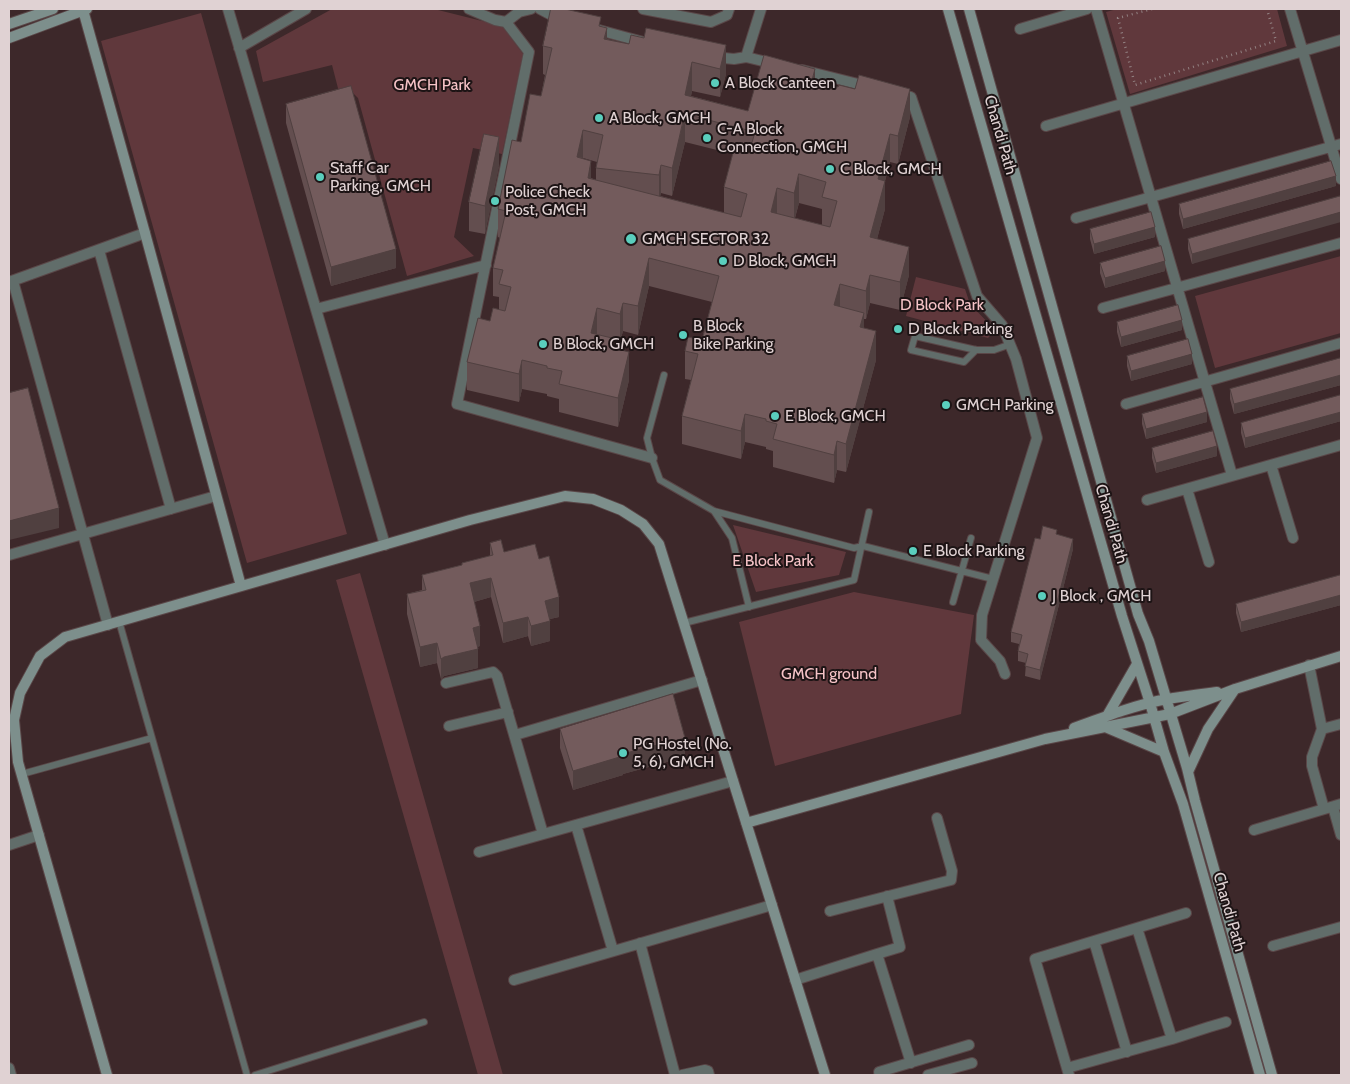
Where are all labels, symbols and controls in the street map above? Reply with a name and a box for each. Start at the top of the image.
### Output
place label: A Block Canteen [725,73,835,93]
park label: GMCH Park [393,75,471,95]
marker: A Block Canteen [709,77,721,89]
street label: Chandi Path [980,93,1020,177]
place label: A Block, GMCH [609,108,711,128]
marker: A Block, GMCH [593,112,605,124]
place label: C-A Block Connection, GMCH [717,119,847,157]
marker: C-A Block Connection, GMCH [701,132,713,144]
place label: Staff Car Parking, GMCH [330,158,431,196]
place label: C Block, GMCH [840,159,942,179]
marker: C Block, GMCH [824,163,836,175]
marker: Staff Car Parking, GMCH [314,171,326,183]
place label: Police Check Post, GMCH [505,182,590,220]
marker: Police Check Post, GMCH [489,195,501,207]
place label: GMCH SECTOR 32 [642,229,769,249]
marker: GMCH SECTOR 32 [624,232,638,246]
place label: D Block, GMCH [733,251,836,271]
marker: D Block, GMCH [717,255,729,267]
park label: D Block Park [900,295,984,315]
place label: B Block Bike Parking [693,316,774,354]
place label: D Block Parking [908,319,1012,339]
marker: D Block Parking [892,323,904,335]
marker: B Block Bike Parking [677,329,689,341]
place label: B Block, GMCH [553,334,654,354]
marker: B Block, GMCH [537,338,549,350]
place label: GMCH Parking [956,395,1054,415]
marker: GMCH Parking [940,399,952,411]
place label: E Block, GMCH [785,406,886,426]
marker: E Block, GMCH [769,410,781,422]
street label: Chandi Path [1091,482,1131,566]
place label: E Block Parking [923,541,1025,561]
marker: E Block Parking [907,545,919,557]
park label: E Block Park [732,551,814,571]
place label: J Block , GMCH [1052,586,1152,606]
marker: J Block , GMCH [1036,590,1048,602]
park label: GMCH ground [781,664,877,684]
place label: PG Hostel (No. 5, 6), GMCH [633,734,732,772]
marker: PG Hostel (No. 5, 6), GMCH [617,747,629,759]
street label: Chandi Path [1209,870,1249,954]

